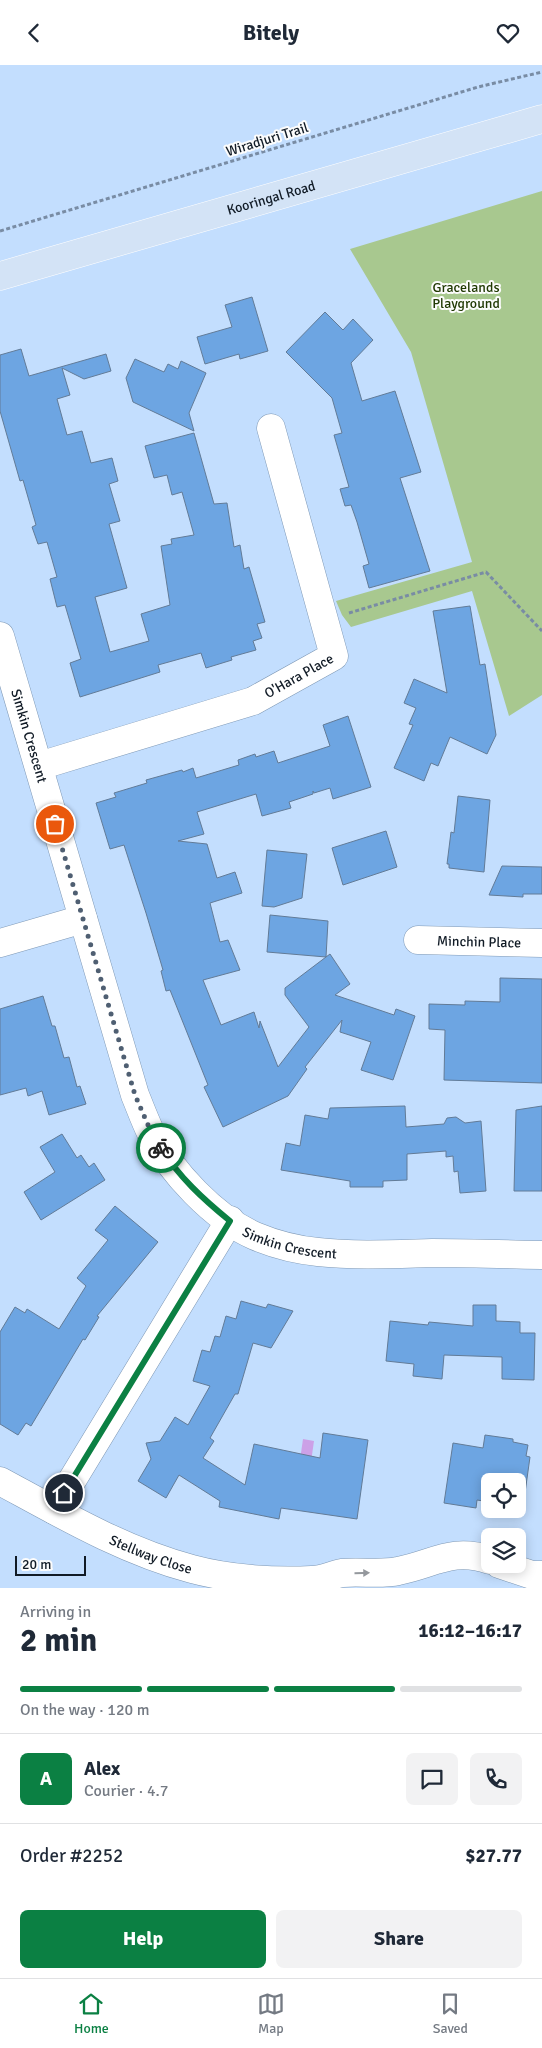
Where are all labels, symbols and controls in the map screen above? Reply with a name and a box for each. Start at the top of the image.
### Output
icon: back [20,19,48,47]
text: Bitely [243,19,299,46]
icon: heart [494,19,522,47]
street label: Wiradjuri Trail [224,119,310,160]
street label: Kooringal Road [225,177,317,219]
park label: Gracelands Playground [432,279,500,312]
street label: O'Hara Place [261,650,337,702]
street label: Simkin Crescent [7,687,51,785]
pin [34,803,76,845]
icon: bag [41,810,69,838]
street label: Minchin Place [437,932,521,951]
courier [136,1123,186,1173]
icon: bike [147,1134,175,1162]
street label: Simkin Crescent [239,1223,337,1263]
pin [43,1472,85,1514]
map controls [481,1473,526,1573]
button: locate [481,1473,526,1518]
icon: home [50,1479,78,1507]
button: layers [481,1528,526,1573]
street label: Stellway Close [107,1531,194,1578]
scale bar [15,1553,86,1576]
text: 20 m [22,1556,51,1573]
one-way arrow [354,1569,370,1577]
text: Arriving in [20,1602,91,1622]
text: 16:12–16:17 [418,1619,522,1643]
text: 2 min [20,1621,97,1660]
text: On the way · 120 m [20,1700,150,1720]
button: chat [406,1753,458,1805]
button: phone [470,1753,522,1805]
text: Alex [84,1757,120,1781]
text: A [40,1767,52,1791]
text: Courier · 4.7 [84,1781,168,1801]
text: Order #2252 [20,1844,123,1868]
text: $27.77 [465,1844,522,1868]
button: Help [20,1910,266,1968]
button: Share [276,1910,522,1968]
tab: Home [74,1990,109,2037]
tab: Map [257,1990,285,2037]
tab: Saved [433,1990,468,2037]

